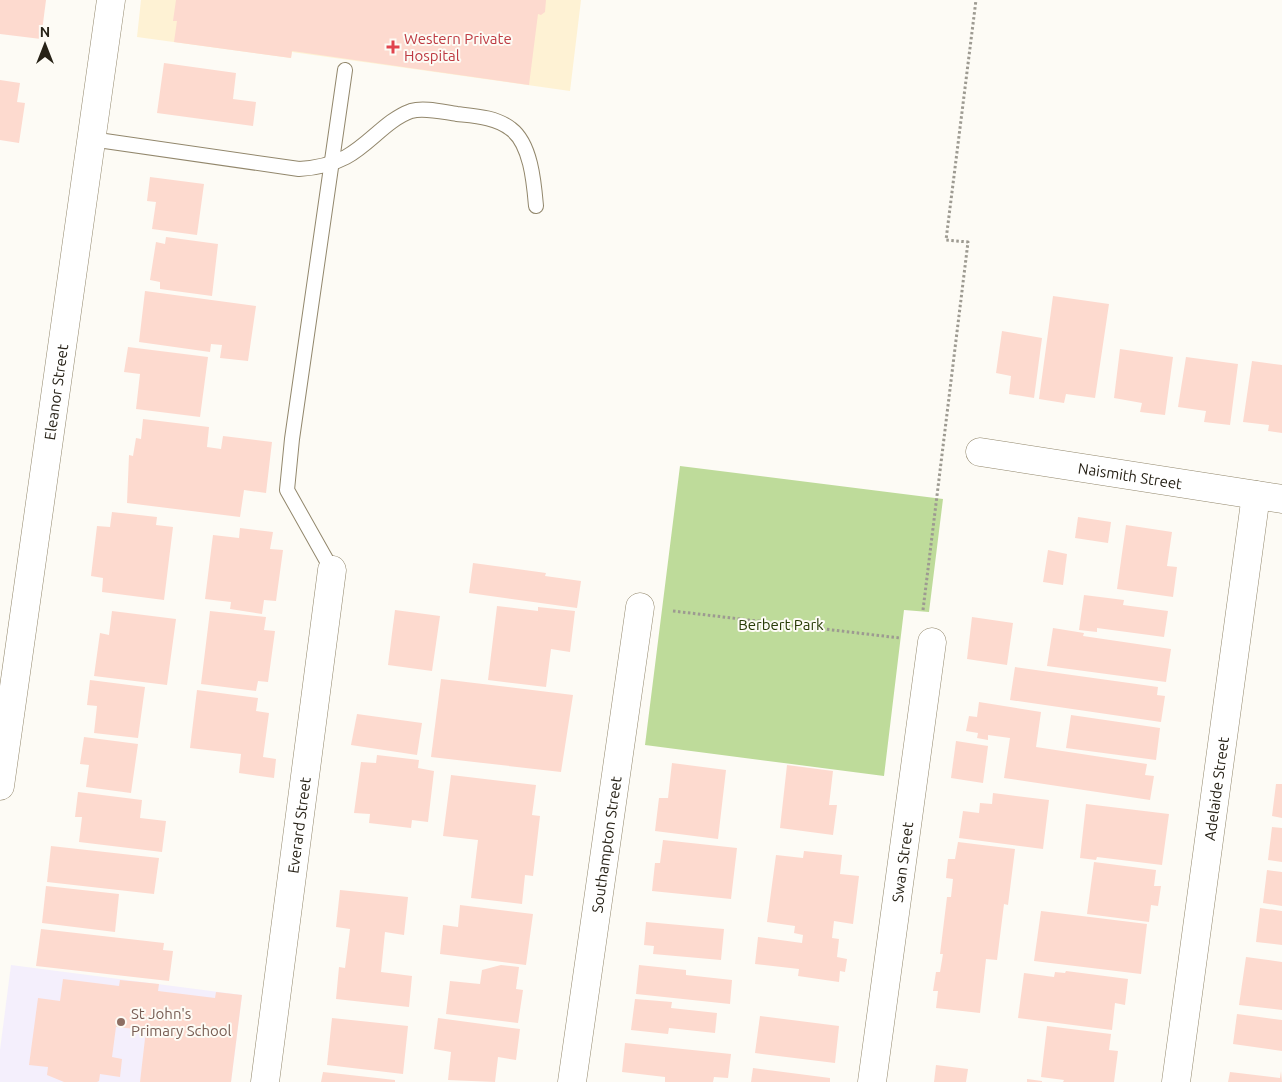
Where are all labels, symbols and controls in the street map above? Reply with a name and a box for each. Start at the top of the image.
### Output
north arrow [20,20,70,70]
text: N [40,24,50,40]
place label: Western Private Hospital [404,30,512,64]
marker: Western Private Hospital [386,40,400,54]
street label: Eleanor Street [40,343,71,441]
street label: Naismith Street [1077,459,1183,492]
park label: Berbert Park [738,616,824,633]
street label: Adelaide Street [1200,736,1231,842]
street label: Southampton Street [588,775,624,914]
street label: Everard Street [284,776,313,874]
street label: Swan Street [888,821,916,903]
place label: St John's Primary School [131,1005,232,1039]
marker: St John's Primary School [115,1016,127,1028]

